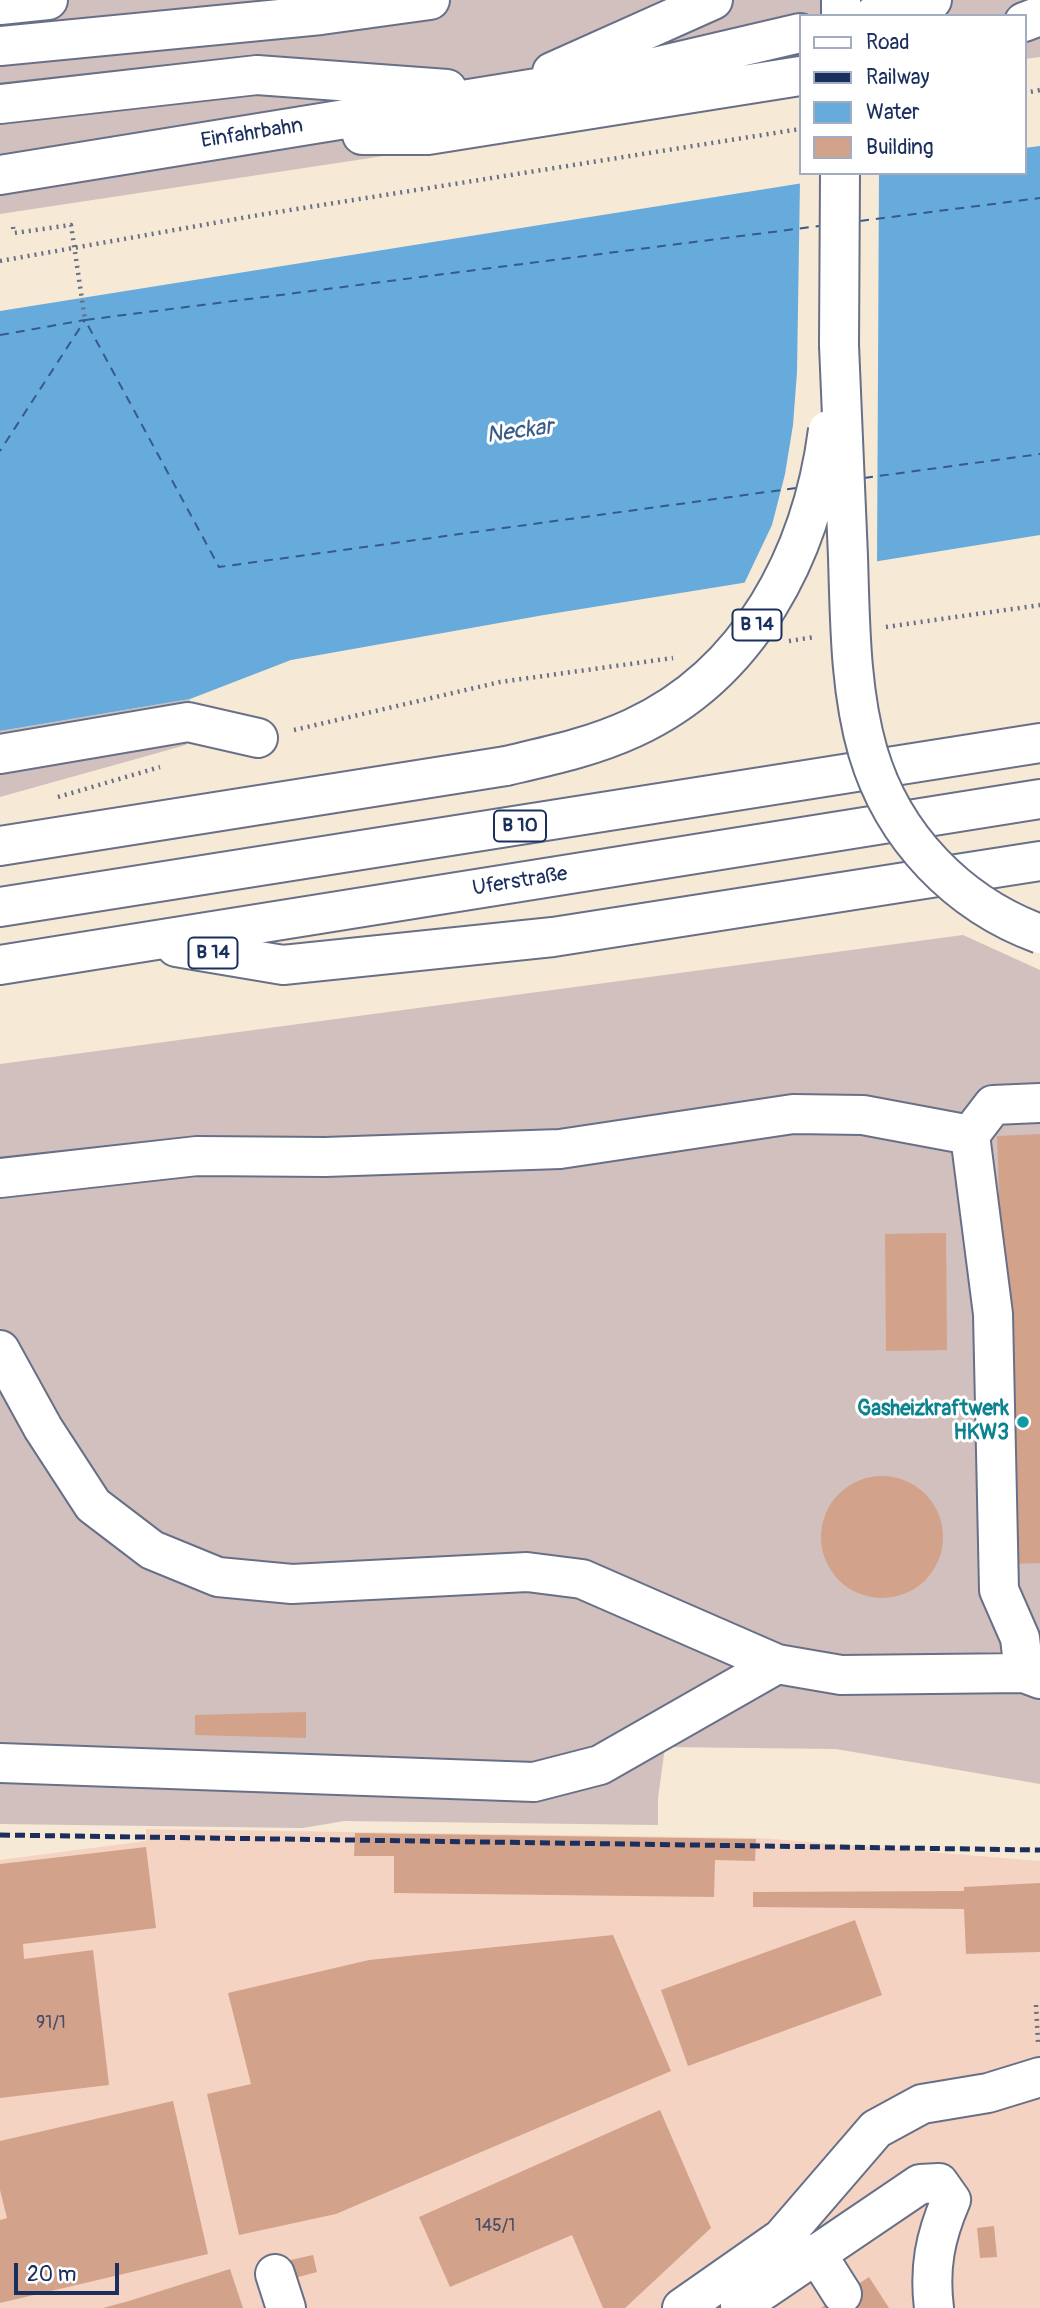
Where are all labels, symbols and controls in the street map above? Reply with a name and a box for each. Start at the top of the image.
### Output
legend [799,14,1026,175]
text: Road [866,29,910,56]
text: Railway [866,64,930,91]
text: Water [866,99,919,126]
street label: Einfahrbahn [199,114,305,154]
text: Building [866,134,933,161]
water label: Neckar [485,414,555,450]
road number: B 14 [732,610,782,640]
road number: B 10 [494,810,546,842]
street label: Uferstraße [471,862,569,902]
road number: B 14 [188,937,238,968]
place label: Gasheizkraftwerk HKW3 [857,1397,1009,1447]
marker: Gasheizkraftwerk HKW3 [1015,1414,1031,1430]
house number: 91/1 [36,2012,66,2034]
house number: 145/1 [475,2215,515,2237]
scale bar [18,2248,122,2292]
text: 20 m [27,2261,76,2288]

